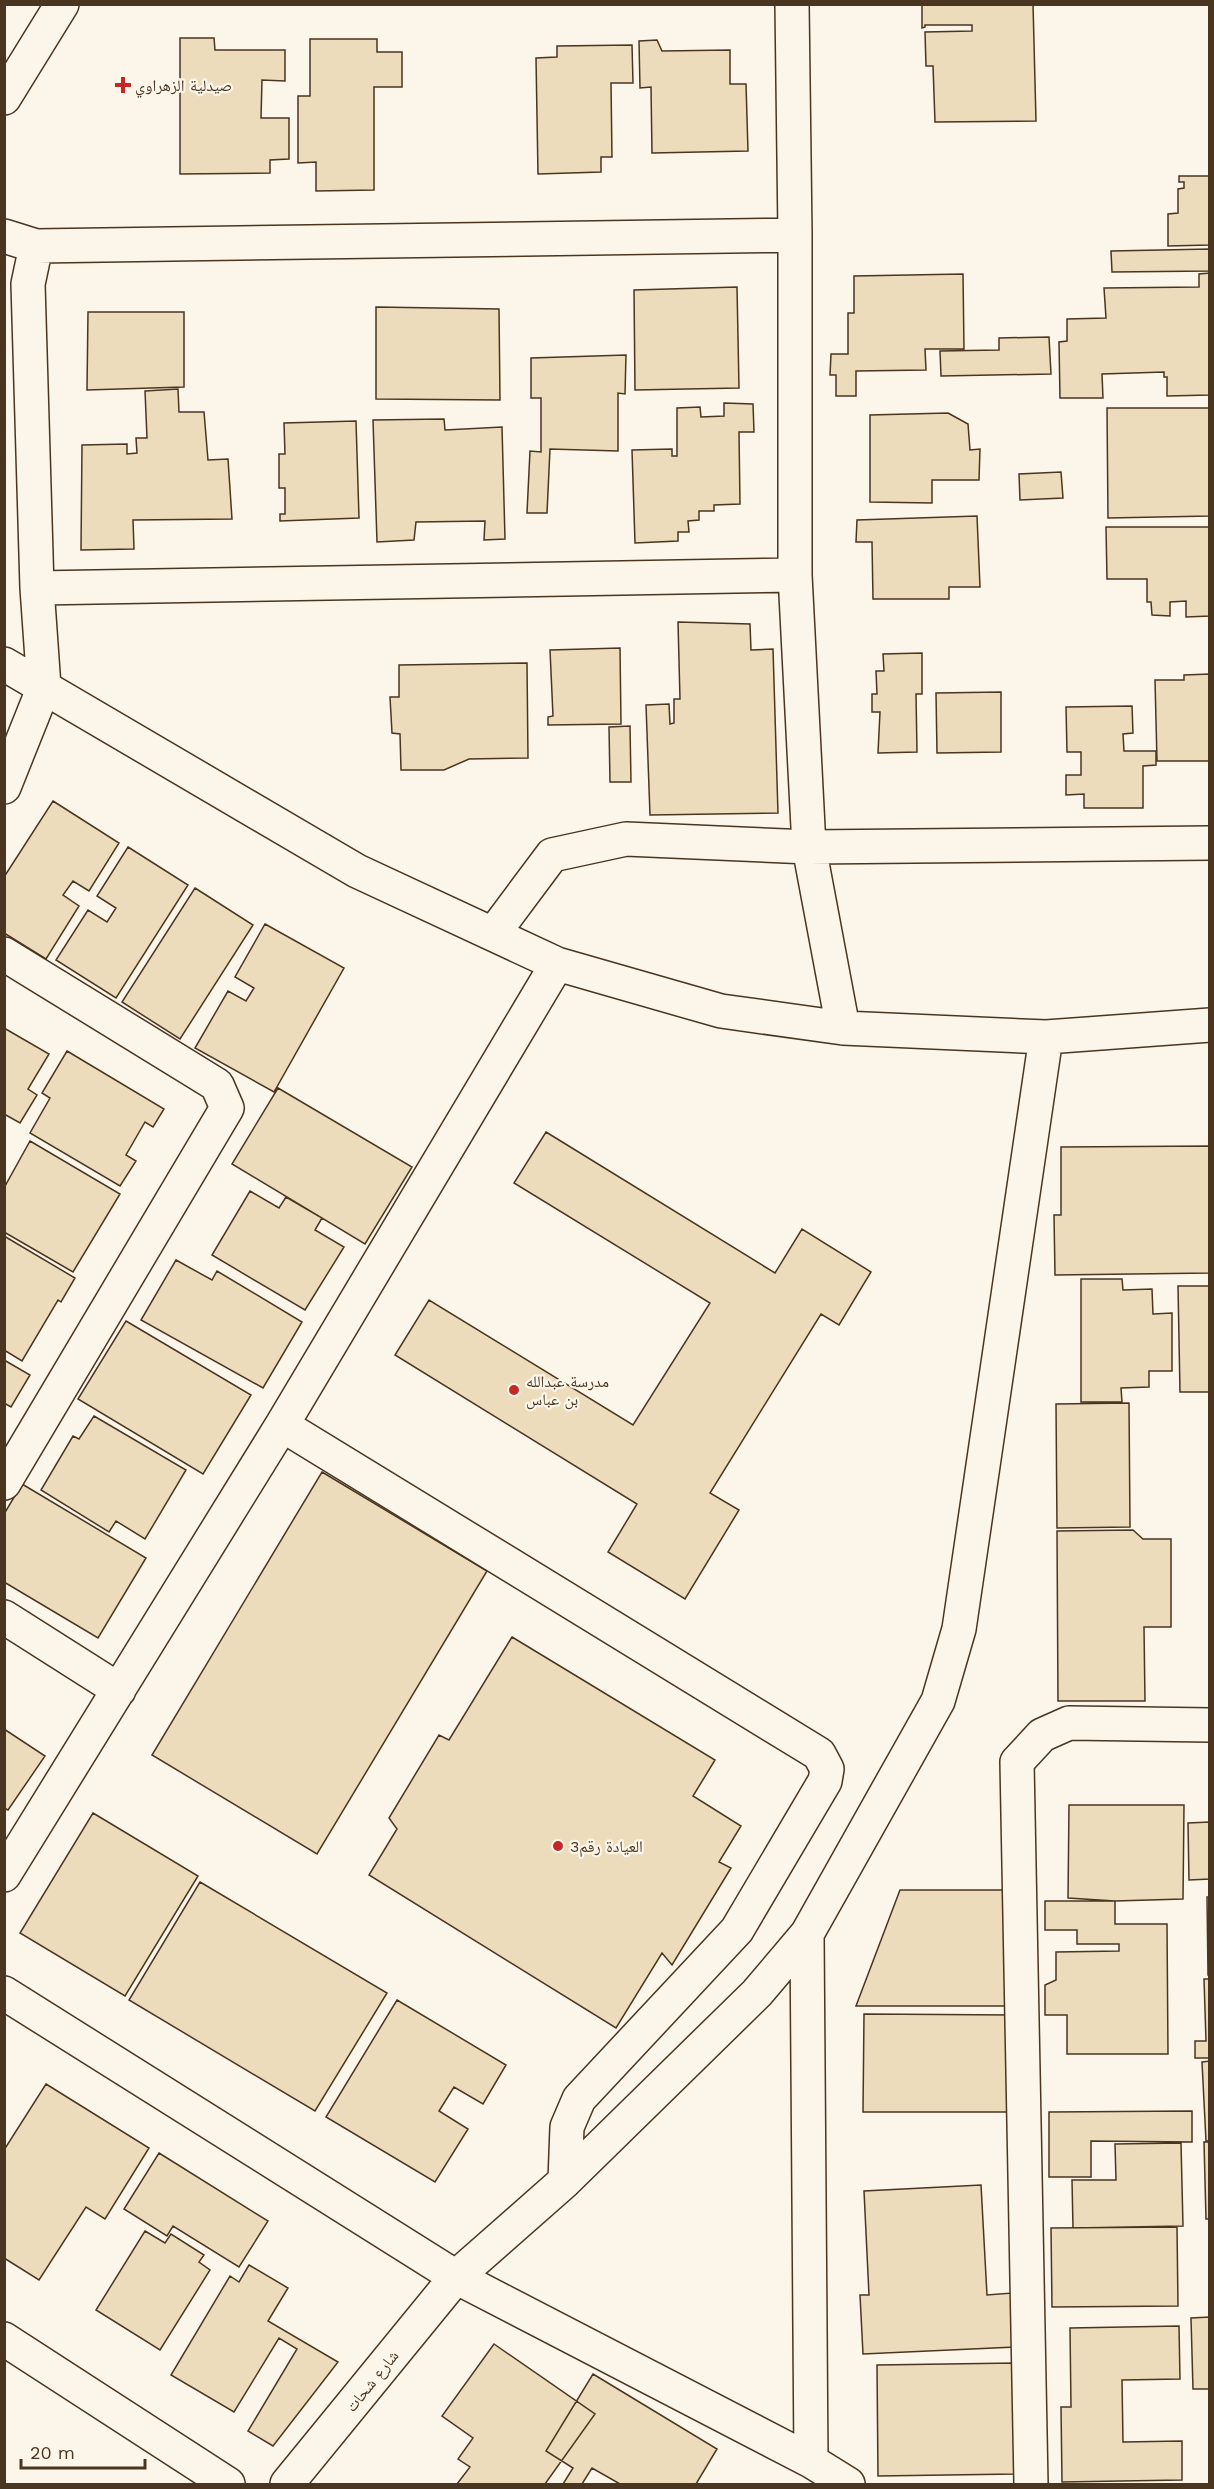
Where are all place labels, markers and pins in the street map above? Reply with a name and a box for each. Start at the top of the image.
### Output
place label: صيدلية الزهراوي [135,76,232,98]
marker: صيدلية الزهراوي [116,78,130,92]
place label: مدرسة عبدالله بن عباس [526,1372,609,1410]
marker: مدرسة عبدالله بن عباس [507,1383,521,1397]
place label: 3العيادة رقم [570,1837,643,1857]
marker: 3العيادة رقم [551,1839,565,1853]

